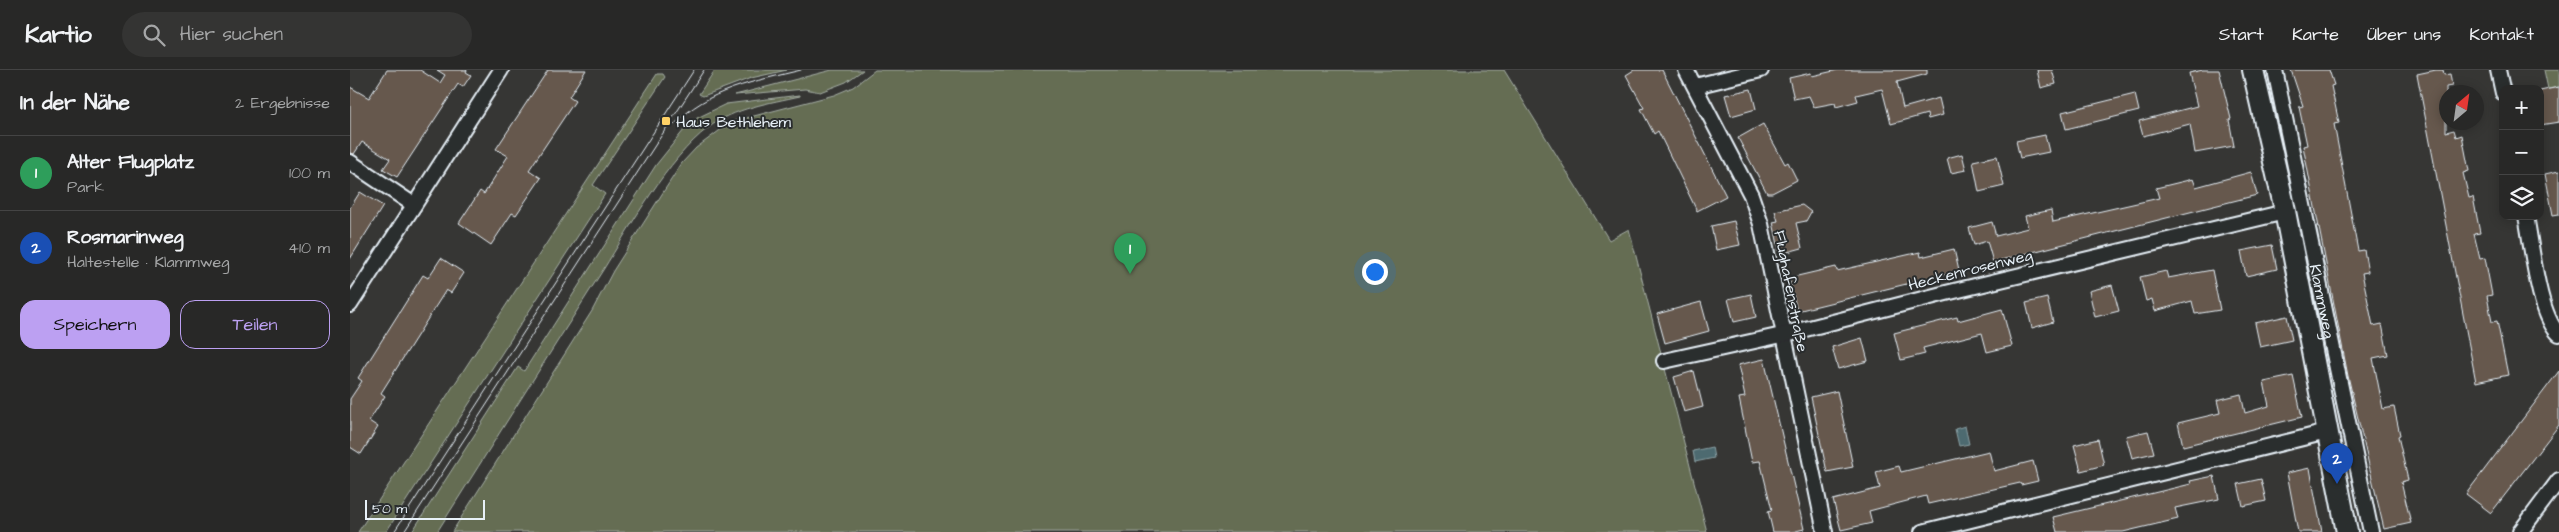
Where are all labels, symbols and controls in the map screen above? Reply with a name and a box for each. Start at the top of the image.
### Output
search box [122,12,472,57]
text: Kartio [25,18,92,52]
icon: search [140,21,168,49]
text: Hier suchen [180,21,283,48]
text: Start [2219,22,2264,47]
text: Karte [2292,22,2339,47]
text: Über uns [2367,22,2441,47]
text: Kontakt [2469,22,2534,47]
north arrow [2439,85,2484,130]
map controls [2499,85,2544,220]
button: + [2499,85,2544,130]
text: In der Nähe [20,88,130,117]
text: 2 Ergebnisse [235,92,330,114]
place label: Haus Bethlehem [676,111,792,133]
marker: Haus Bethlehem [660,115,672,127]
button: − [2499,130,2544,175]
text: Alter Flugplatz [67,149,194,176]
text: 1 [35,162,37,184]
text: 100 m [289,162,330,184]
button: layers [2499,175,2544,220]
text: Park [67,176,104,198]
text: Rosmarinweg [67,224,184,251]
street label: Flughafenstraße [1767,228,1814,355]
pin: 1 [1114,233,1146,274]
text: 2 [31,237,41,259]
text: 410 m [288,237,330,259]
street label: Heckenrosenweg [1906,244,2035,297]
text: Haltestelle · Klammweg [67,251,229,273]
your location [1362,259,1388,285]
street label: Klammweg [2304,262,2340,340]
button: Speichern [20,300,170,349]
button: Teilen [180,300,330,349]
pin: 2 [2321,443,2353,484]
scale bar [365,497,485,520]
text: 50 m [372,499,407,519]

